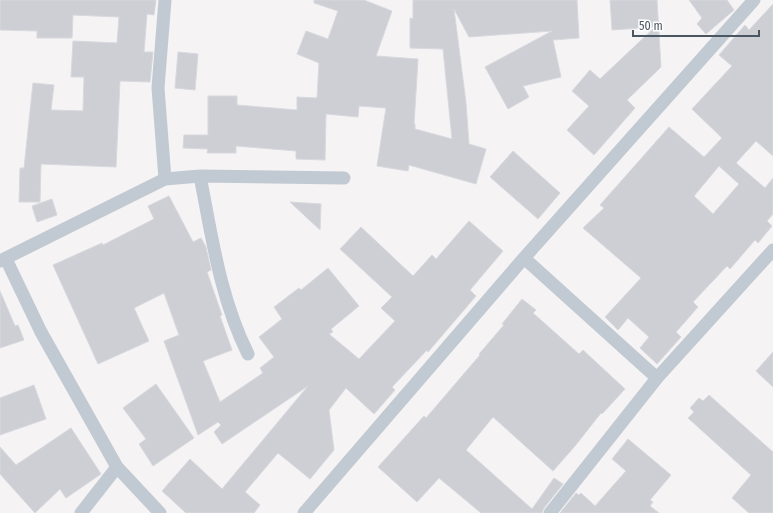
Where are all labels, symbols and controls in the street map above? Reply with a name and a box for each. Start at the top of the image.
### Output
scale bar [633,12,759,38]
text: 50 m [639,19,663,33]

